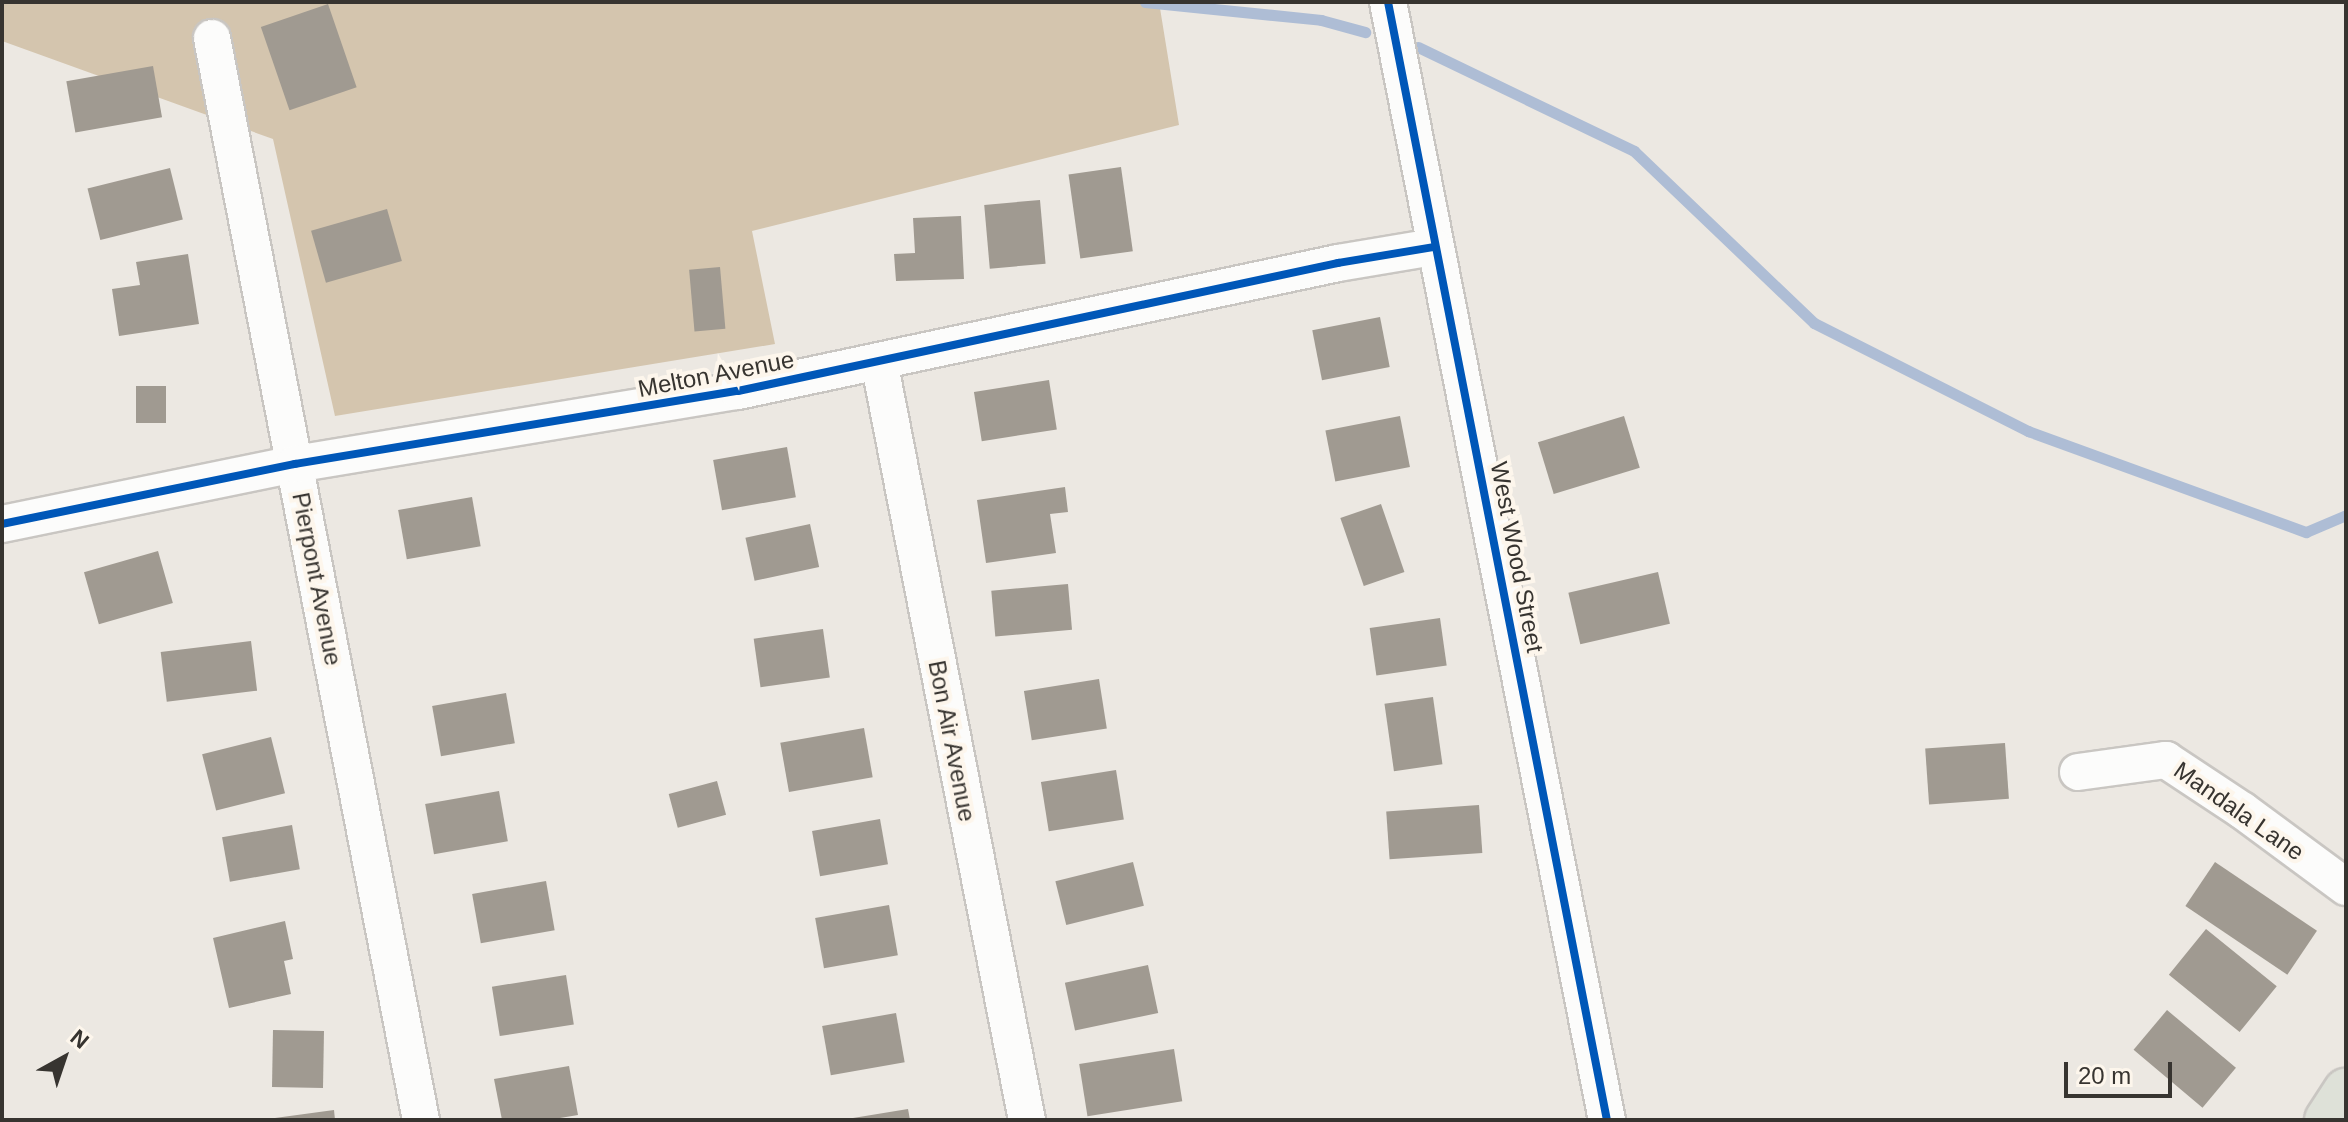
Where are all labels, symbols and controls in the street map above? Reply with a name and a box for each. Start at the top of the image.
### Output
street label: Melton Avenue [635,345,797,403]
street label: West Wood Street [1484,459,1550,655]
street label: Pierpont Avenue [286,489,348,669]
street label: Bon Air Avenue [922,657,982,825]
street label: Mandala Lane [2168,756,2310,866]
north arrow [24,1018,104,1098]
text: N [66,1025,94,1054]
scale bar [2068,1046,2176,1096]
text: 20 m [2078,1062,2131,1089]

